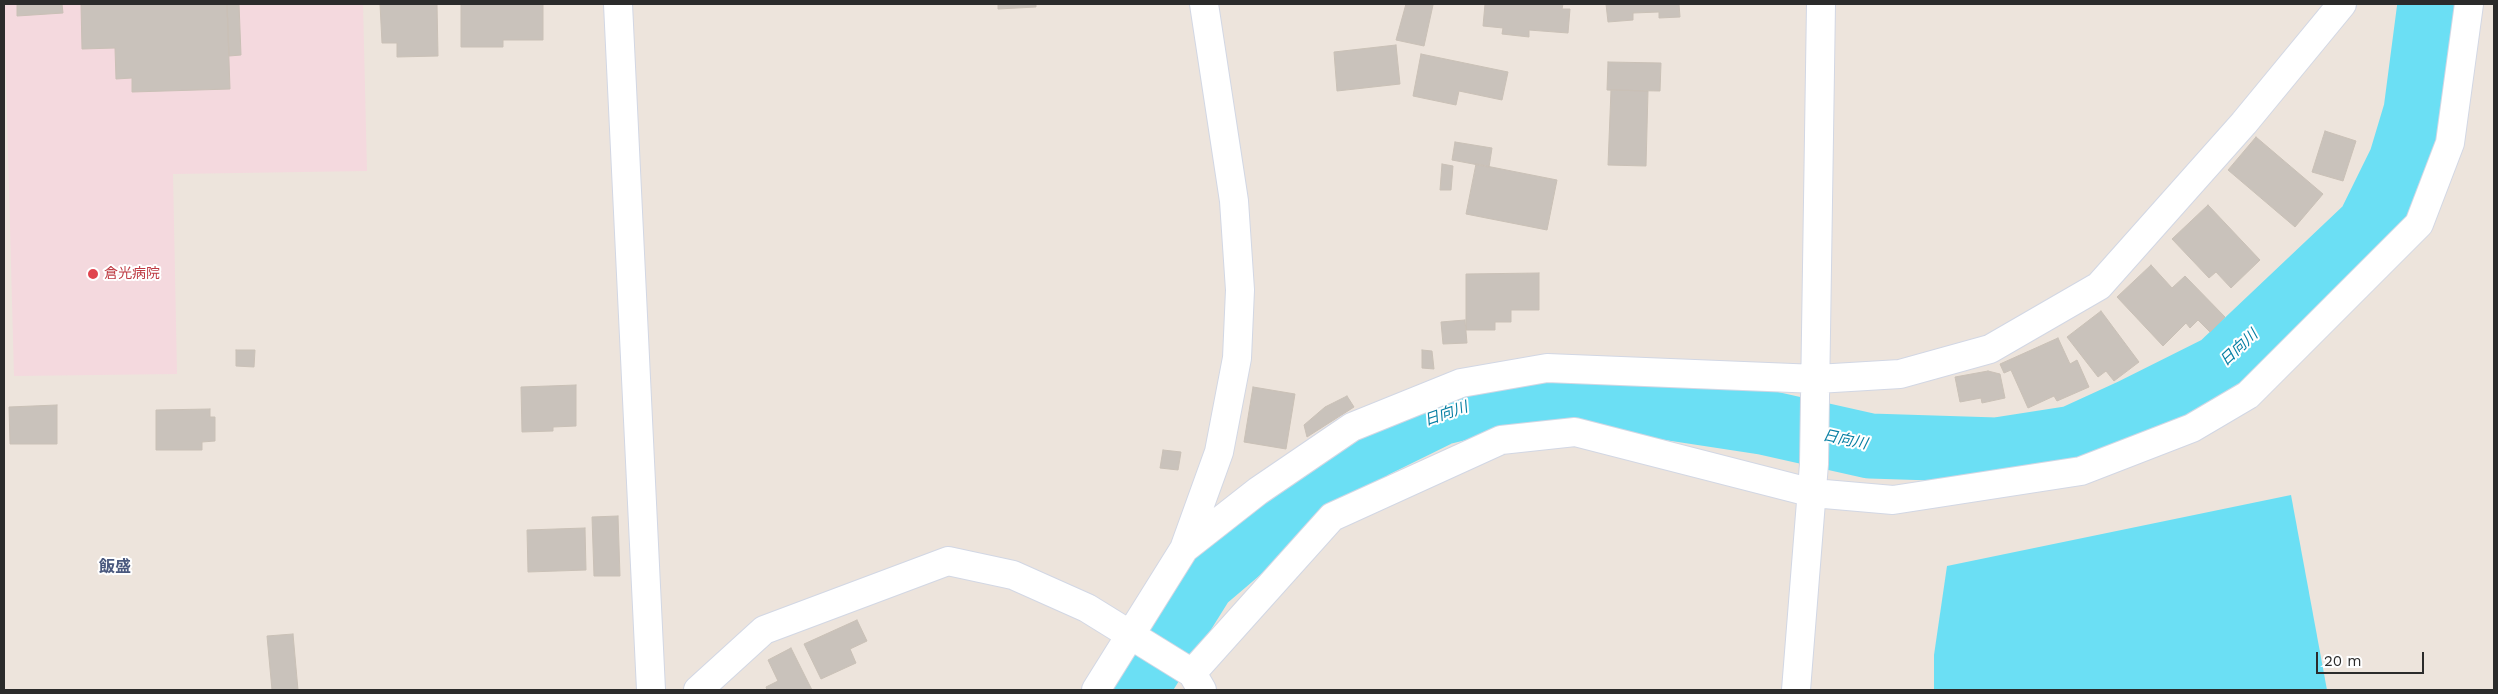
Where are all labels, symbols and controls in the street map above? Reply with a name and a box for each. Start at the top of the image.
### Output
place label: 倉光病院 [104,266,160,282]
marker: 倉光病院 [86,267,100,281]
water label: 日向川 [2216,326,2262,370]
water label: 日向川 [1422,398,1470,430]
water label: 日向川 [1821,427,1869,453]
district label: 飯盛 [99,557,131,577]
scale bar [2318,642,2426,674]
text: 20 m [2324,652,2362,670]

